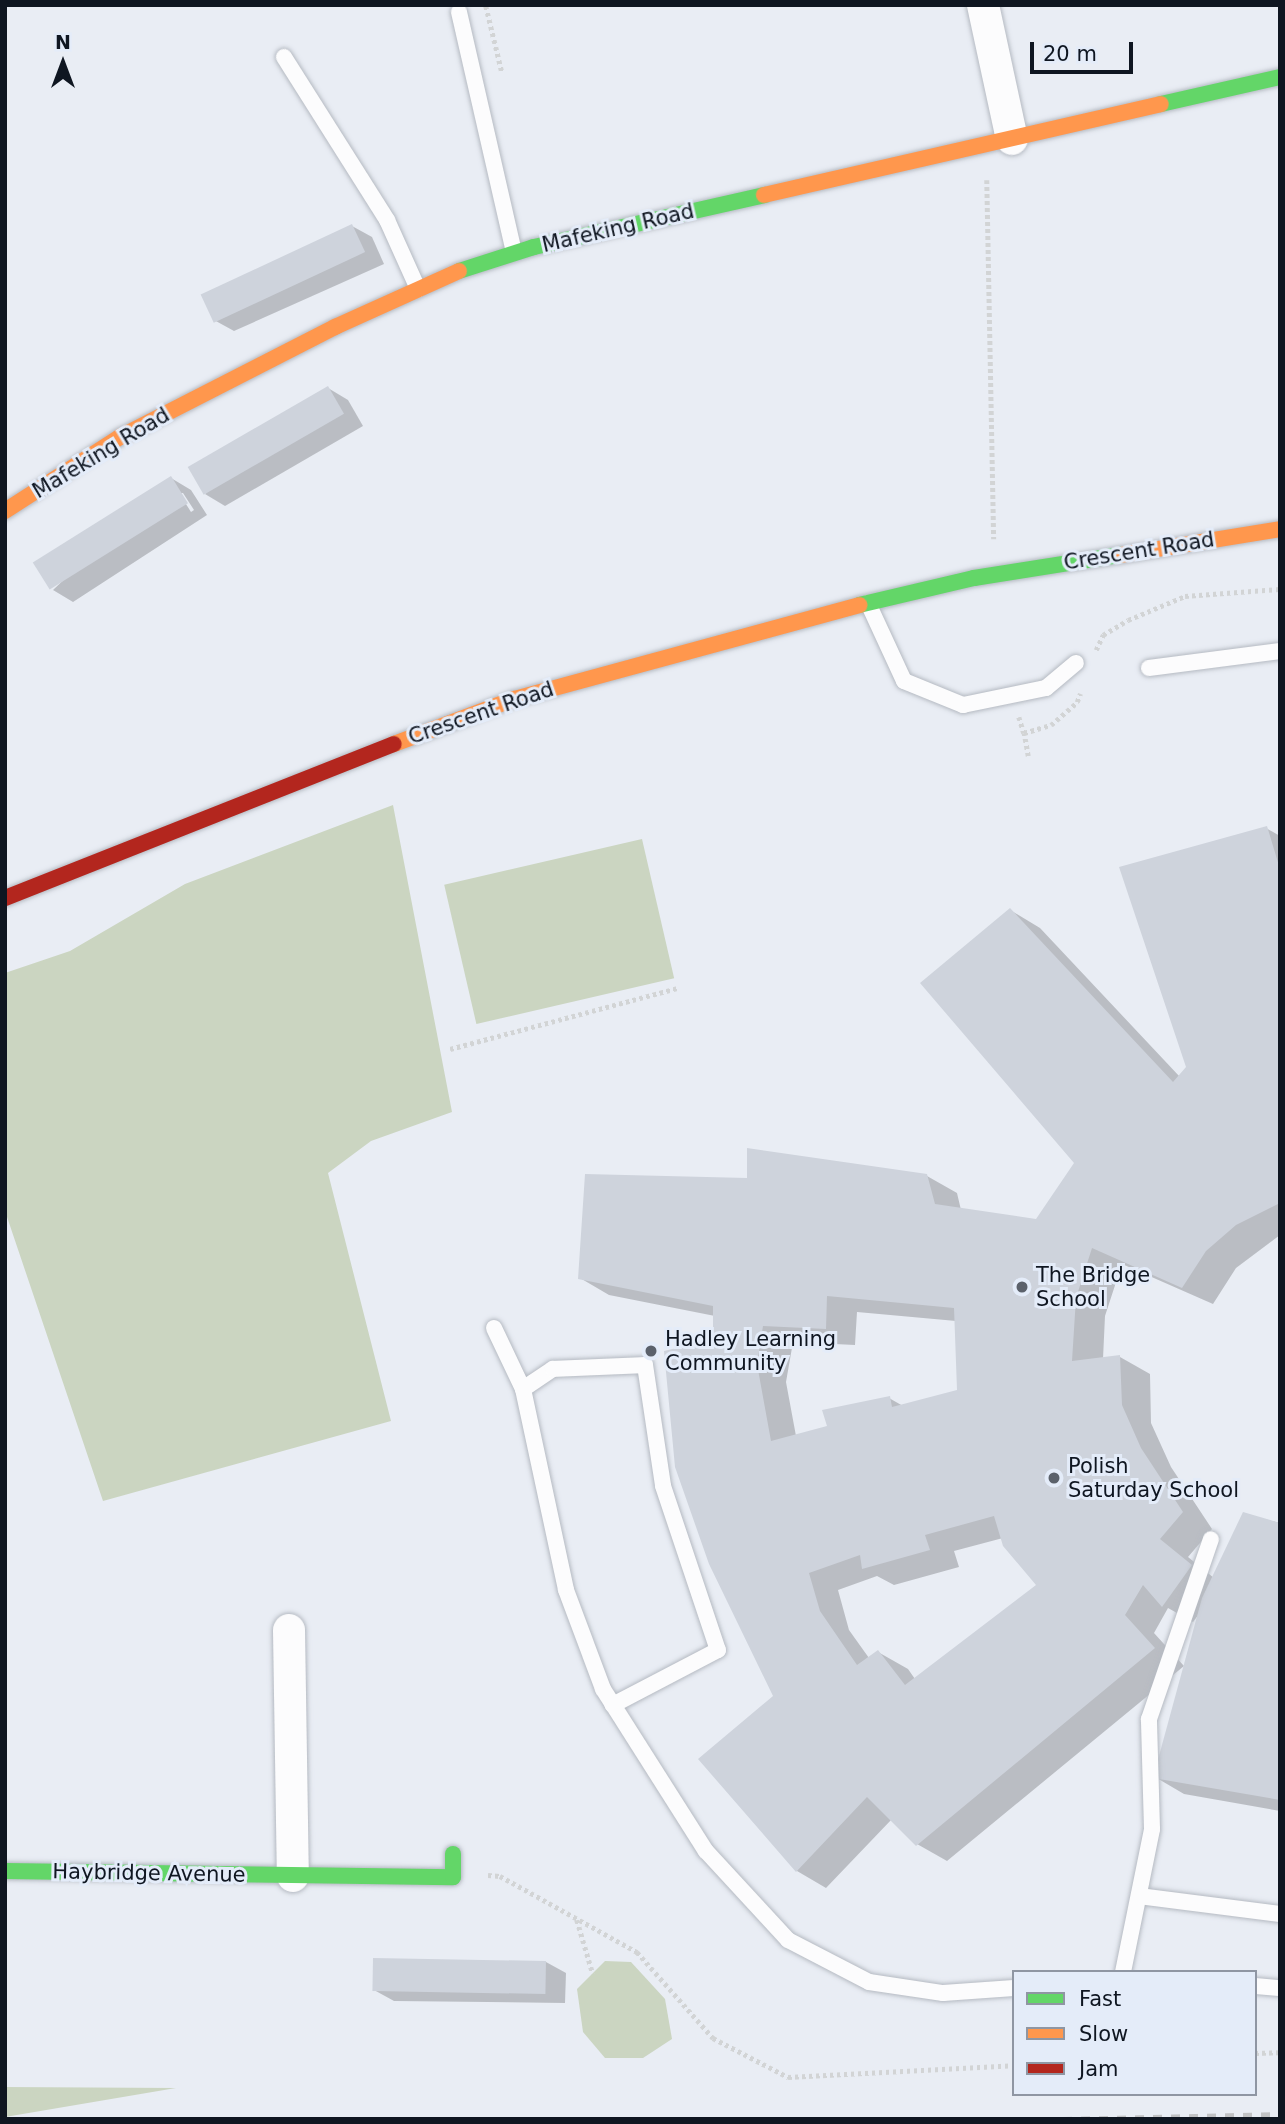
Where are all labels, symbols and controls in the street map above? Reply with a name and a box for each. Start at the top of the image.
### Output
north arrow [28,28,98,98]
scale bar [1033,28,1136,72]
text: N [55,31,71,53]
text: 20 m [1043,42,1097,66]
street label: Mafeking Road [540,198,696,258]
street label: Mafeking Road [28,402,174,504]
street label: Crescent Road [1062,527,1216,575]
street label: Crescent Road [405,676,557,750]
place label: The Bridge School [1036,1262,1150,1312]
marker: The Bridge School [1014,1279,1030,1295]
place label: Hadley Learning Community [665,1326,836,1376]
marker: Hadley Learning Community [643,1343,659,1359]
place label: Polish Saturday School [1068,1453,1239,1503]
marker: Polish Saturday School [1046,1470,1062,1486]
street label: Haybridge Avenue [52,1859,246,1887]
legend [1012,1970,1257,2096]
text: Fast [1079,1987,1121,2011]
text: Slow [1079,2022,1128,2046]
text: Jam [1079,2057,1119,2081]

